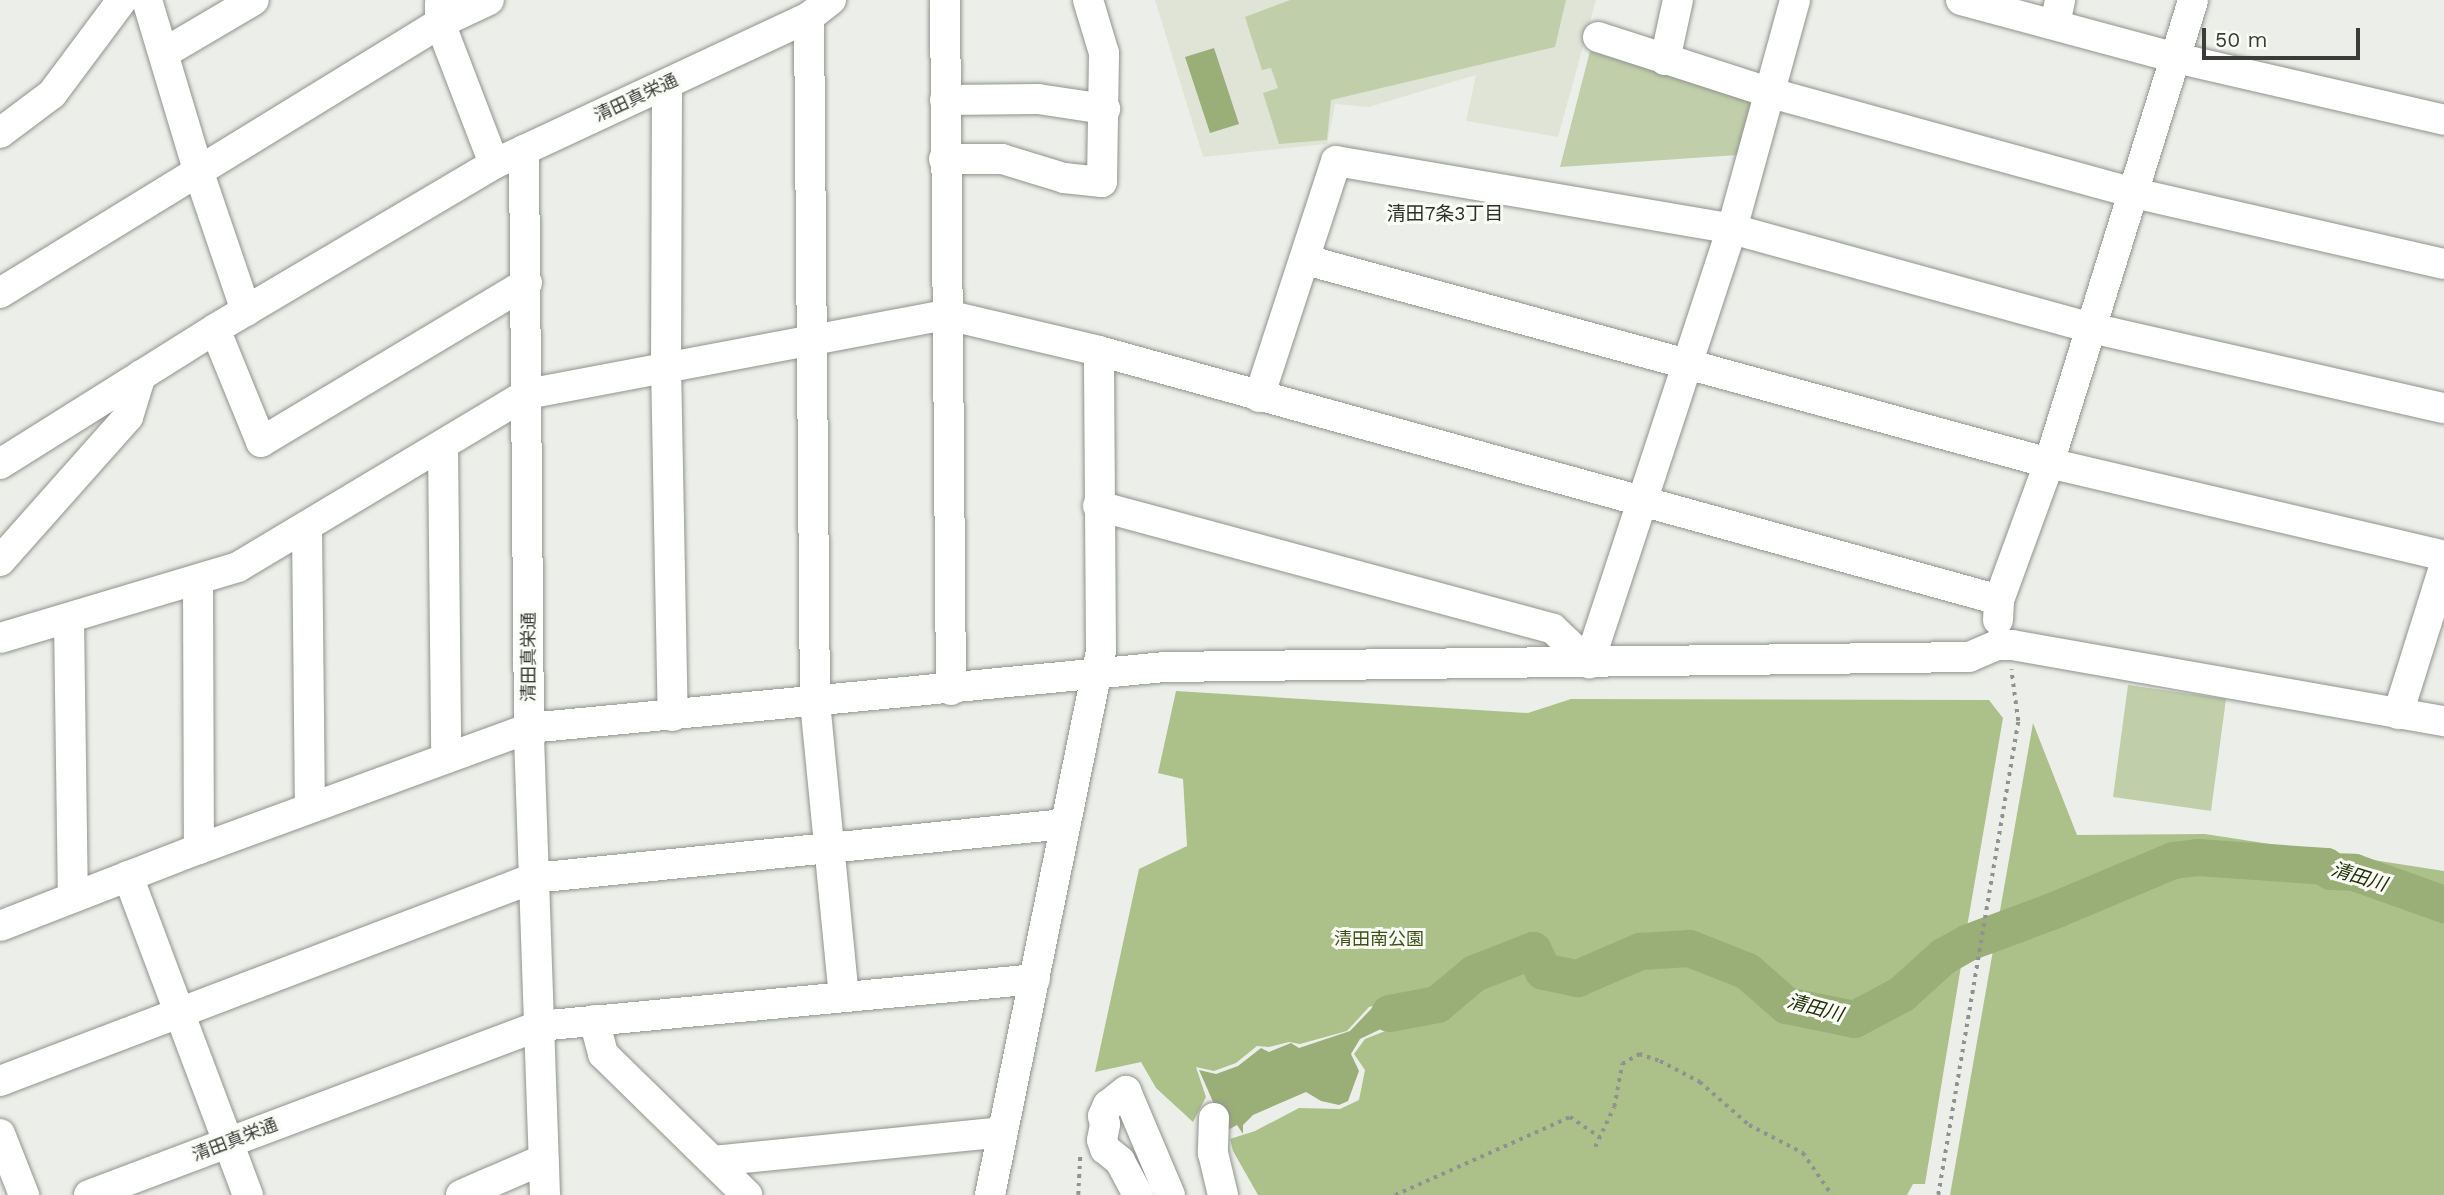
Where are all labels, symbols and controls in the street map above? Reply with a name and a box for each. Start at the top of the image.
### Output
scale bar [2206,14,2364,58]
text: 50 m [2215,27,2267,52]
street label: 清田真栄通 [591,69,681,127]
district label: 清田7条3丁目 [1387,203,1503,225]
street label: 清田真栄通 [518,612,540,702]
water label: 清田川 [2328,858,2390,896]
park label: 清田南公園 [1334,928,1424,950]
water label: 清田川 [1785,990,1845,1026]
street label: 清田真栄通 [189,1114,281,1166]

